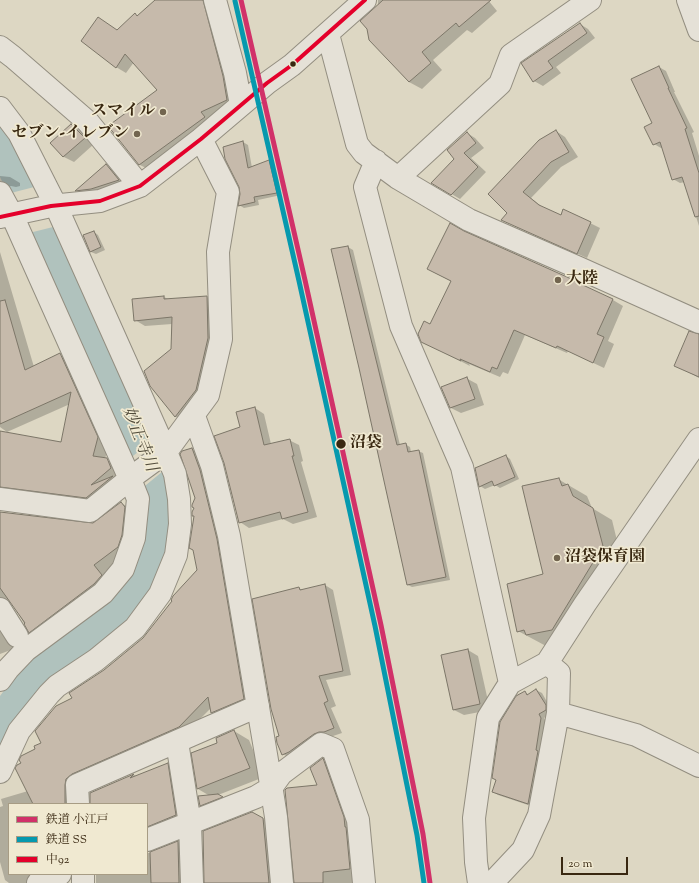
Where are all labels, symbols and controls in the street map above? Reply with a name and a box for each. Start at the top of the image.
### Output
unlabelled marker [288,59,298,69]
place label: スマイル [91,102,155,122]
marker: スマイル [158,107,168,117]
place label: セブン-イレブン [12,124,129,144]
marker: セブン-イレブン [132,129,142,139]
place label: 大陸 [566,270,598,290]
marker: 大陸 [553,275,563,285]
water label: 妙正寺川 [116,405,160,475]
place label: 沼袋 [350,434,382,454]
marker: 沼袋 [334,437,348,451]
place label: 沼袋保育園 [565,548,645,568]
marker: 沼袋保育園 [552,553,562,563]
legend [8,803,148,875]
text: 鉄道 小江戸 [46,811,109,829]
text: 鉄道 SS [46,831,87,849]
scale bar [563,849,630,875]
text: 中92 [46,851,69,869]
text: 20 m [568,855,592,873]

